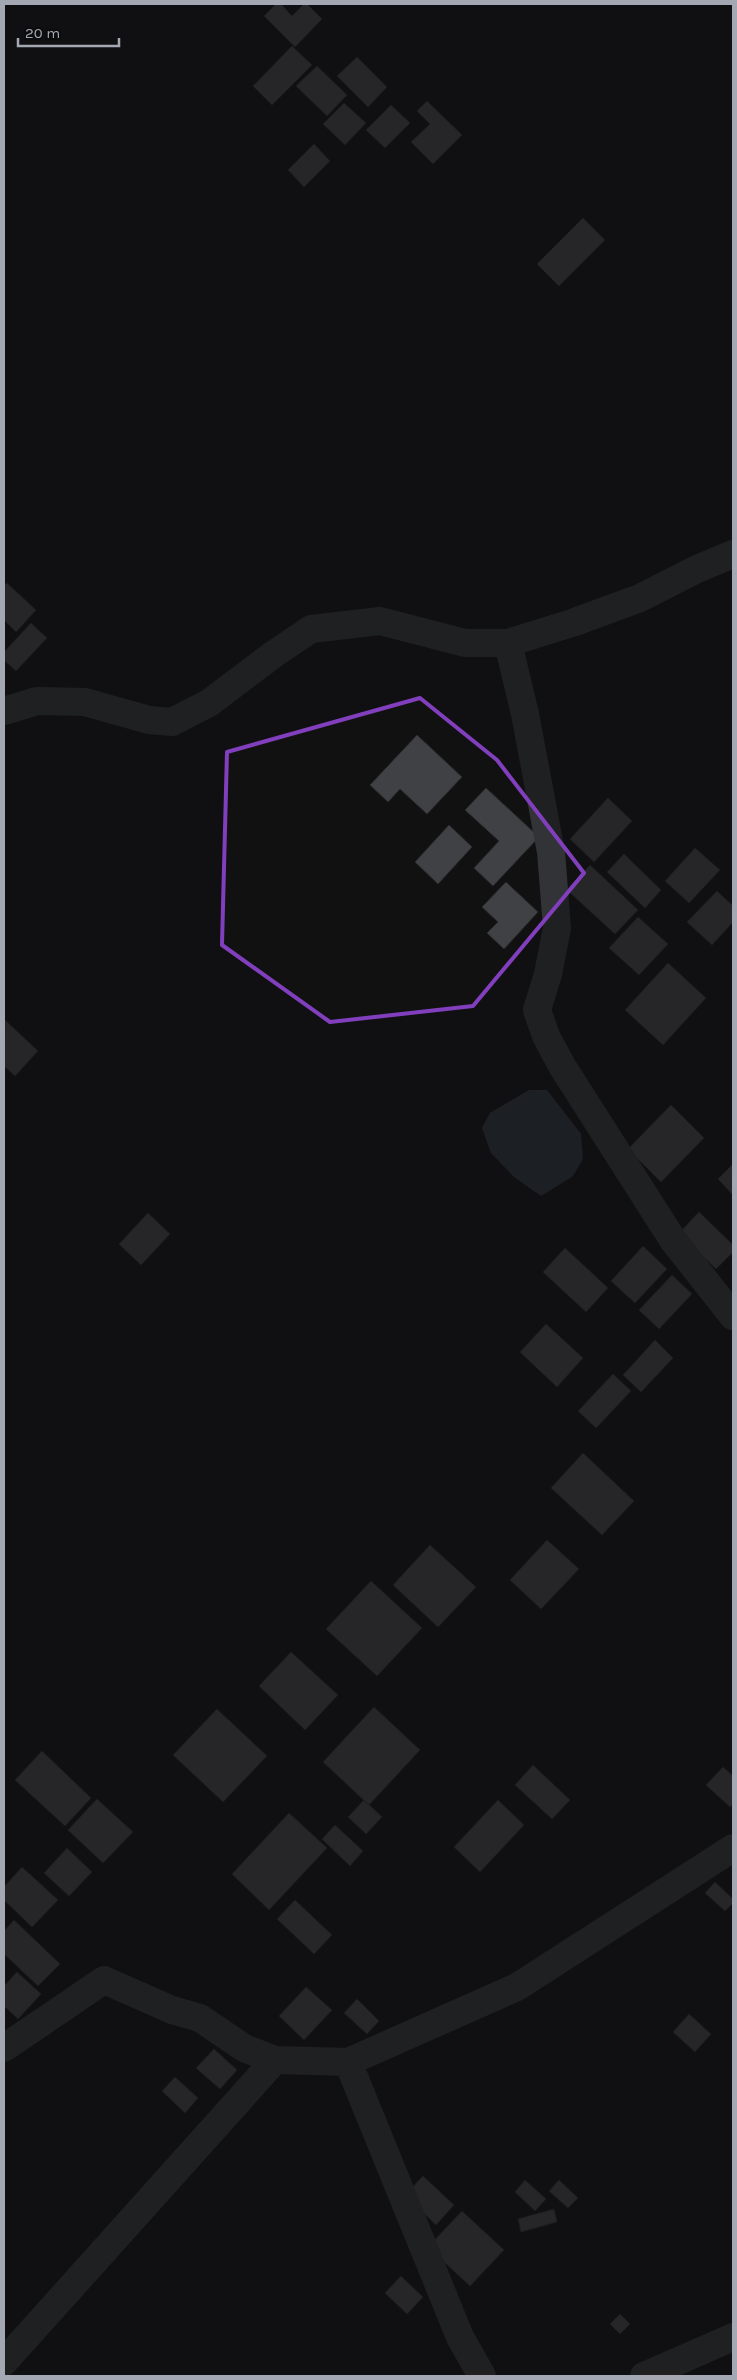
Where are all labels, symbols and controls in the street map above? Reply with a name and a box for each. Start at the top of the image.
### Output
scale bar [18,15,119,47]
text: 20 m [25,24,60,42]

